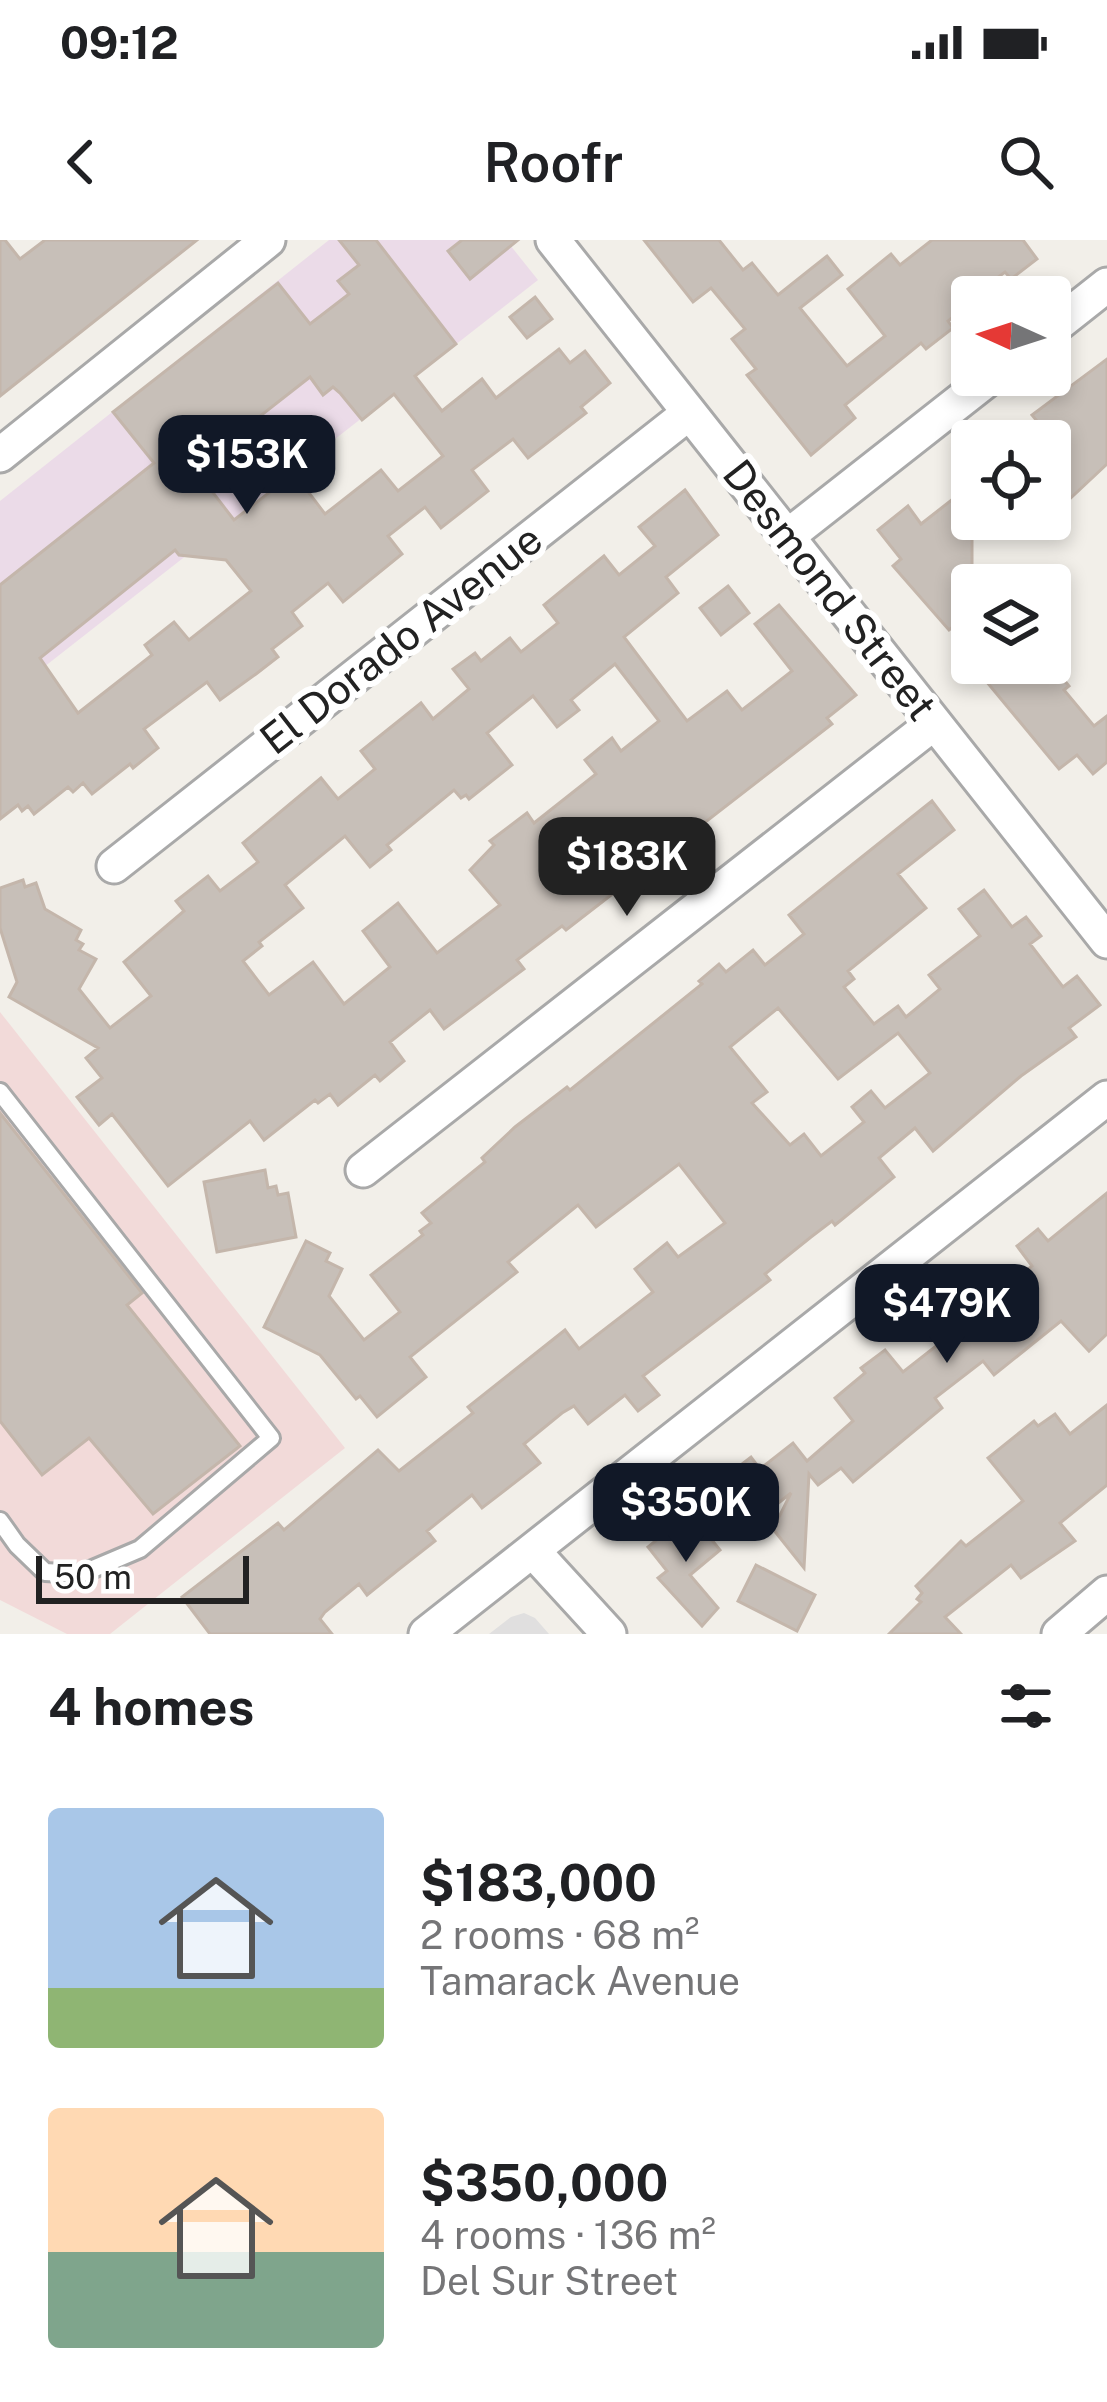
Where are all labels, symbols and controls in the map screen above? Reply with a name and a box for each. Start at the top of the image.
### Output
text: 09:12 [60,16,178,69]
icon: back [48,129,114,195]
icon: search [993,129,1059,195]
text: Roofr [483,131,624,194]
north arrow [951,276,1071,396]
map controls [951,276,1071,684]
pin: $153K [163,415,331,517]
button: locate [951,420,1071,540]
text: $153K [185,431,309,477]
street label: Desmond Street [714,450,947,729]
street label: El Dorado Avenue [250,514,551,764]
button: layers [951,564,1071,684]
pin: $183K [543,817,711,919]
text: $183K [565,833,689,879]
pin: $479K [863,1264,1031,1366]
text: $479K [882,1280,1012,1326]
pin: $350K [602,1463,770,1565]
text: $350K [620,1479,752,1525]
scale bar [36,1550,249,1603]
text: 50 m [54,1558,132,1596]
icon: filters [993,1673,1059,1739]
text: 4 homes [48,1677,254,1736]
text: $183,000 [420,1853,657,1912]
icon: home [144,1856,288,2000]
text: 2 rooms · 68 m² [420,1912,699,1958]
text: Tamarack Avenue [420,1958,740,2004]
text: $350,000 [420,2153,668,2212]
icon: home [144,2156,288,2300]
text: 4 rooms · 136 m² [420,2212,716,2258]
text: Del Sur Street [420,2258,678,2304]

